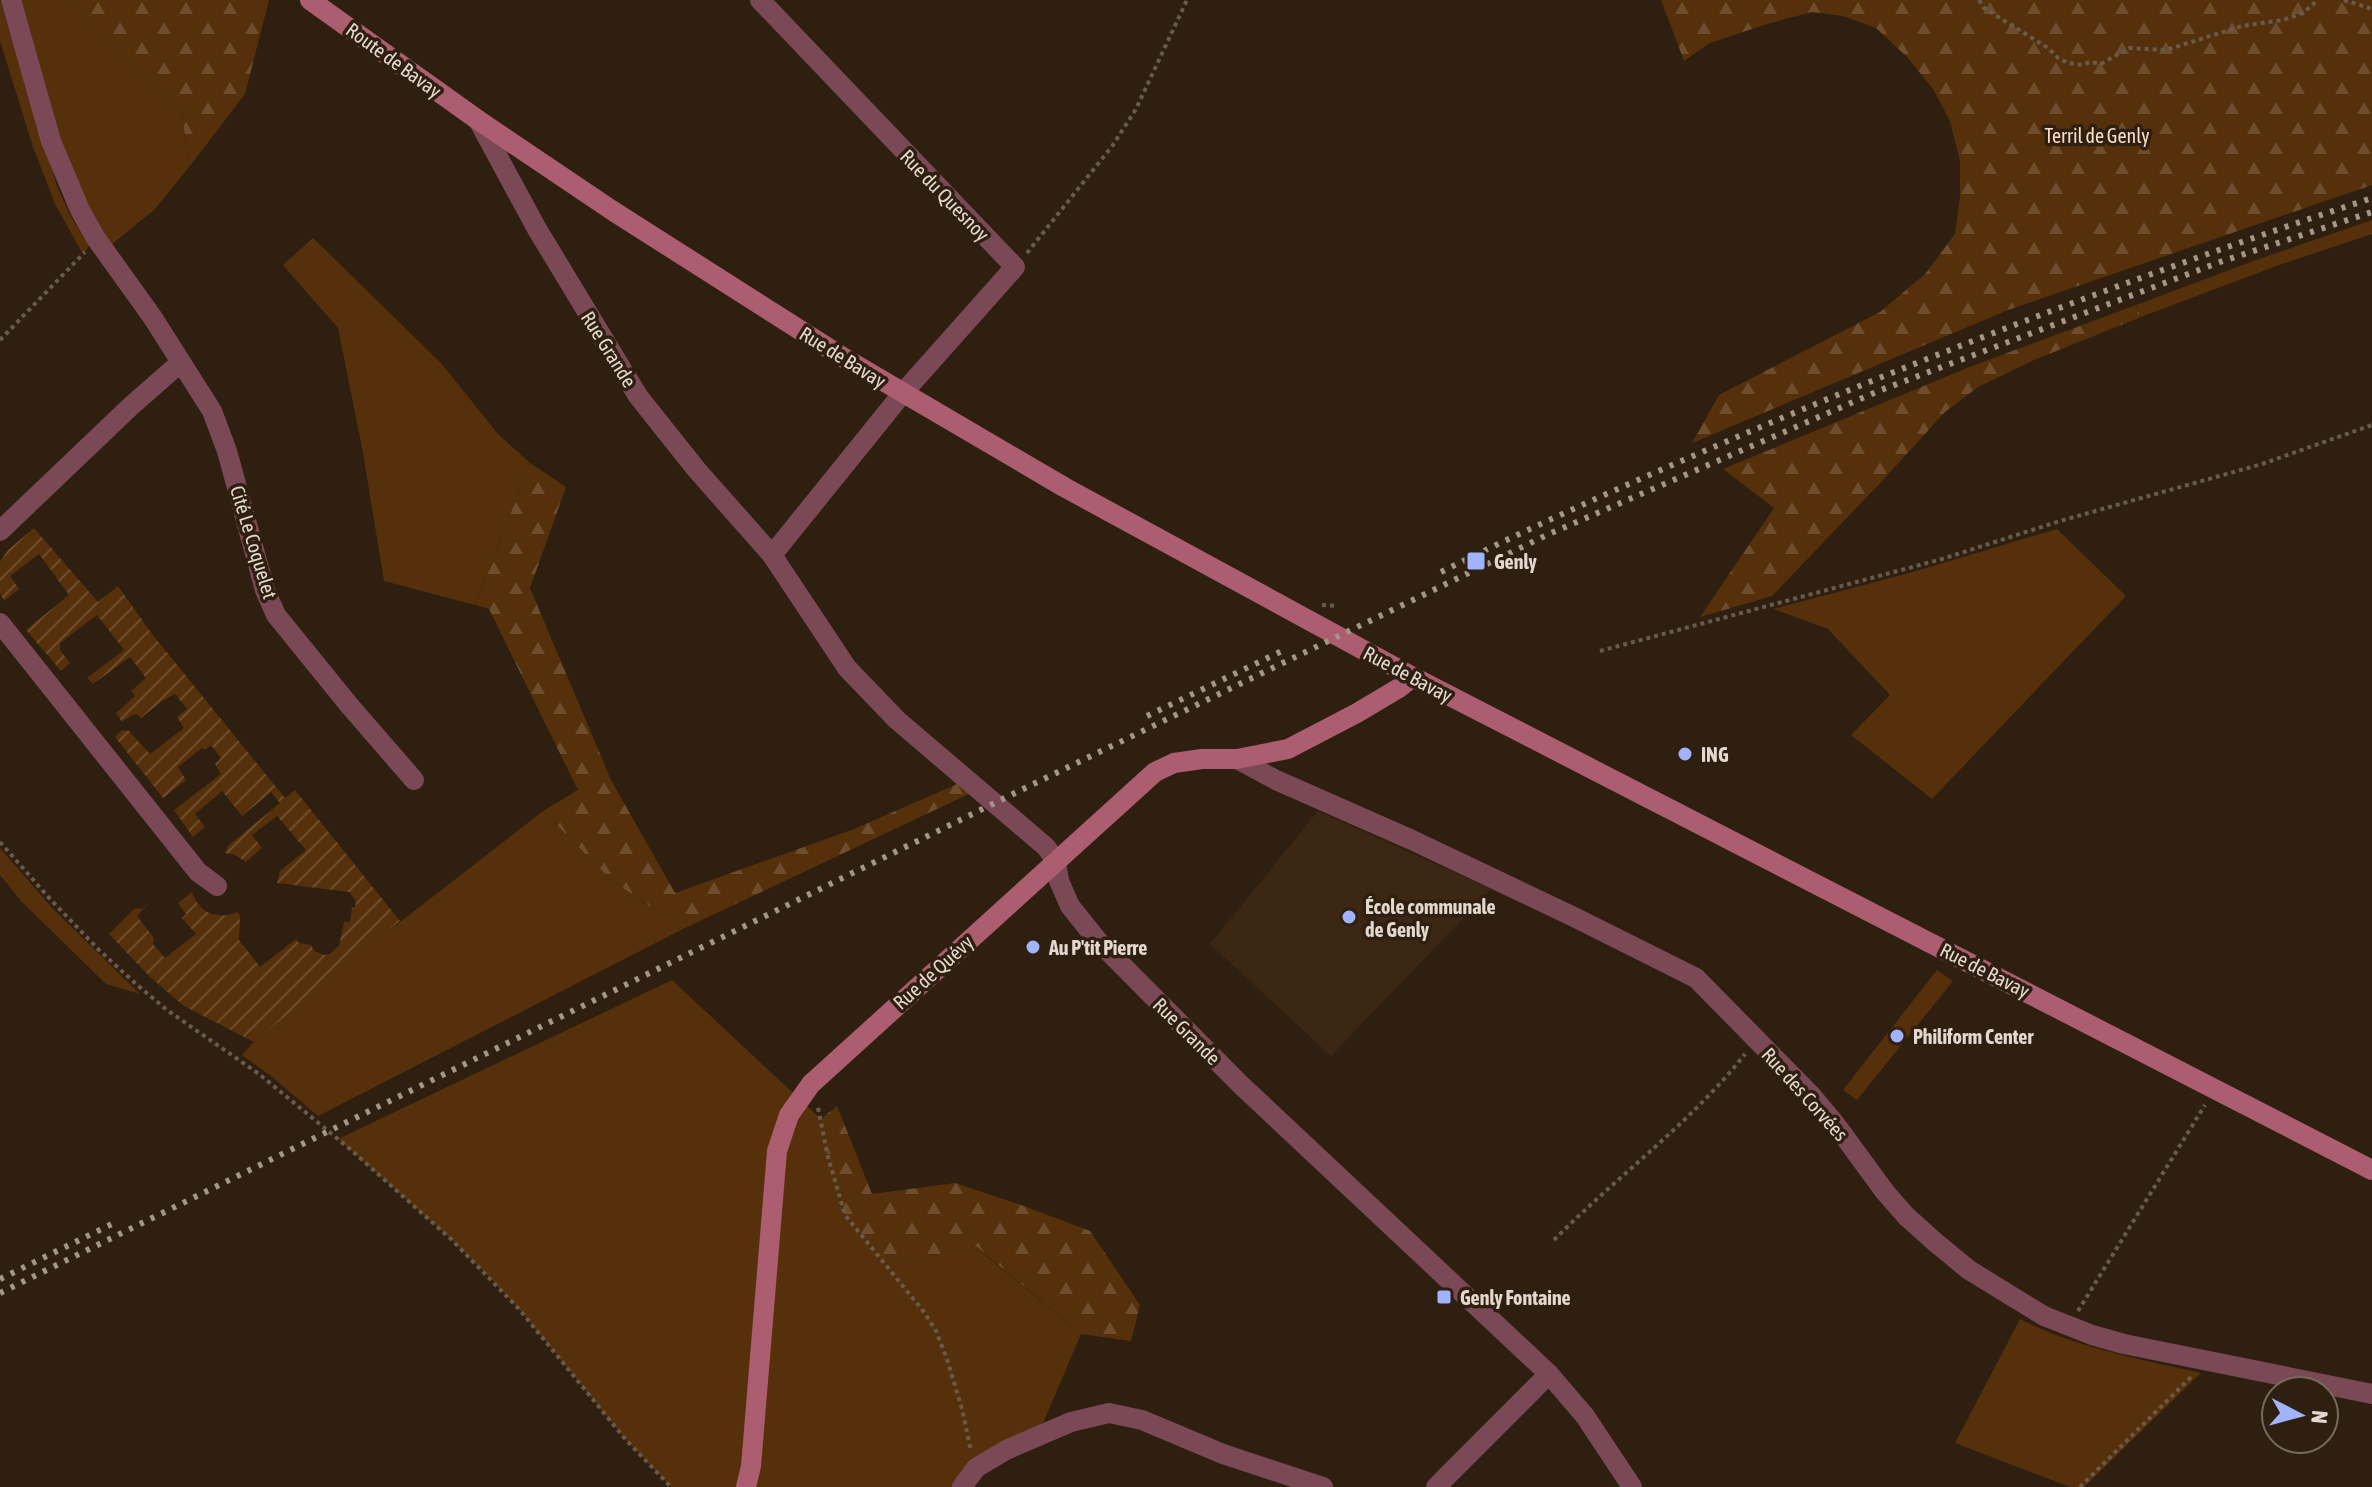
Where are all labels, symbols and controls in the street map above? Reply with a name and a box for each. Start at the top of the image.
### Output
street label: Route de Bavay [342,18,446,102]
park label: Terril de Genly [2044,124,2150,147]
street label: Rue du Quesnoy [896,145,994,245]
street label: Rue Grande [577,307,641,391]
street label: Rue de Bavay [796,322,890,392]
street label: Cité Le Coquelet [226,483,282,602]
marker: Genly [1465,550,1487,572]
place label: Genly [1494,550,1537,573]
street label: Rue de Bavay [1360,641,1456,707]
place label: ING [1701,743,1729,766]
marker: ING [1676,745,1694,763]
place label: École communale de Genly [1365,895,1496,941]
marker: École communale de Genly [1340,908,1358,926]
street label: Rue de Quévy [888,930,978,1014]
place label: Au P'tit Pierre [1048,936,1147,959]
marker: Au P'tit Pierre [1024,938,1042,956]
street label: Rue de Bavay [1937,938,2033,1002]
street label: Rue Grande [1149,993,1225,1069]
place label: Philiform Center [1913,1025,2034,1048]
marker: Philiform Center [1888,1027,1906,1045]
street label: Rue des Corvées [1757,1043,1853,1145]
place label: Genly Fontaine [1460,1286,1571,1309]
marker: Genly Fontaine [1435,1288,1453,1306]
north arrow [2260,1375,2340,1455]
text: N [2306,1409,2333,1425]

